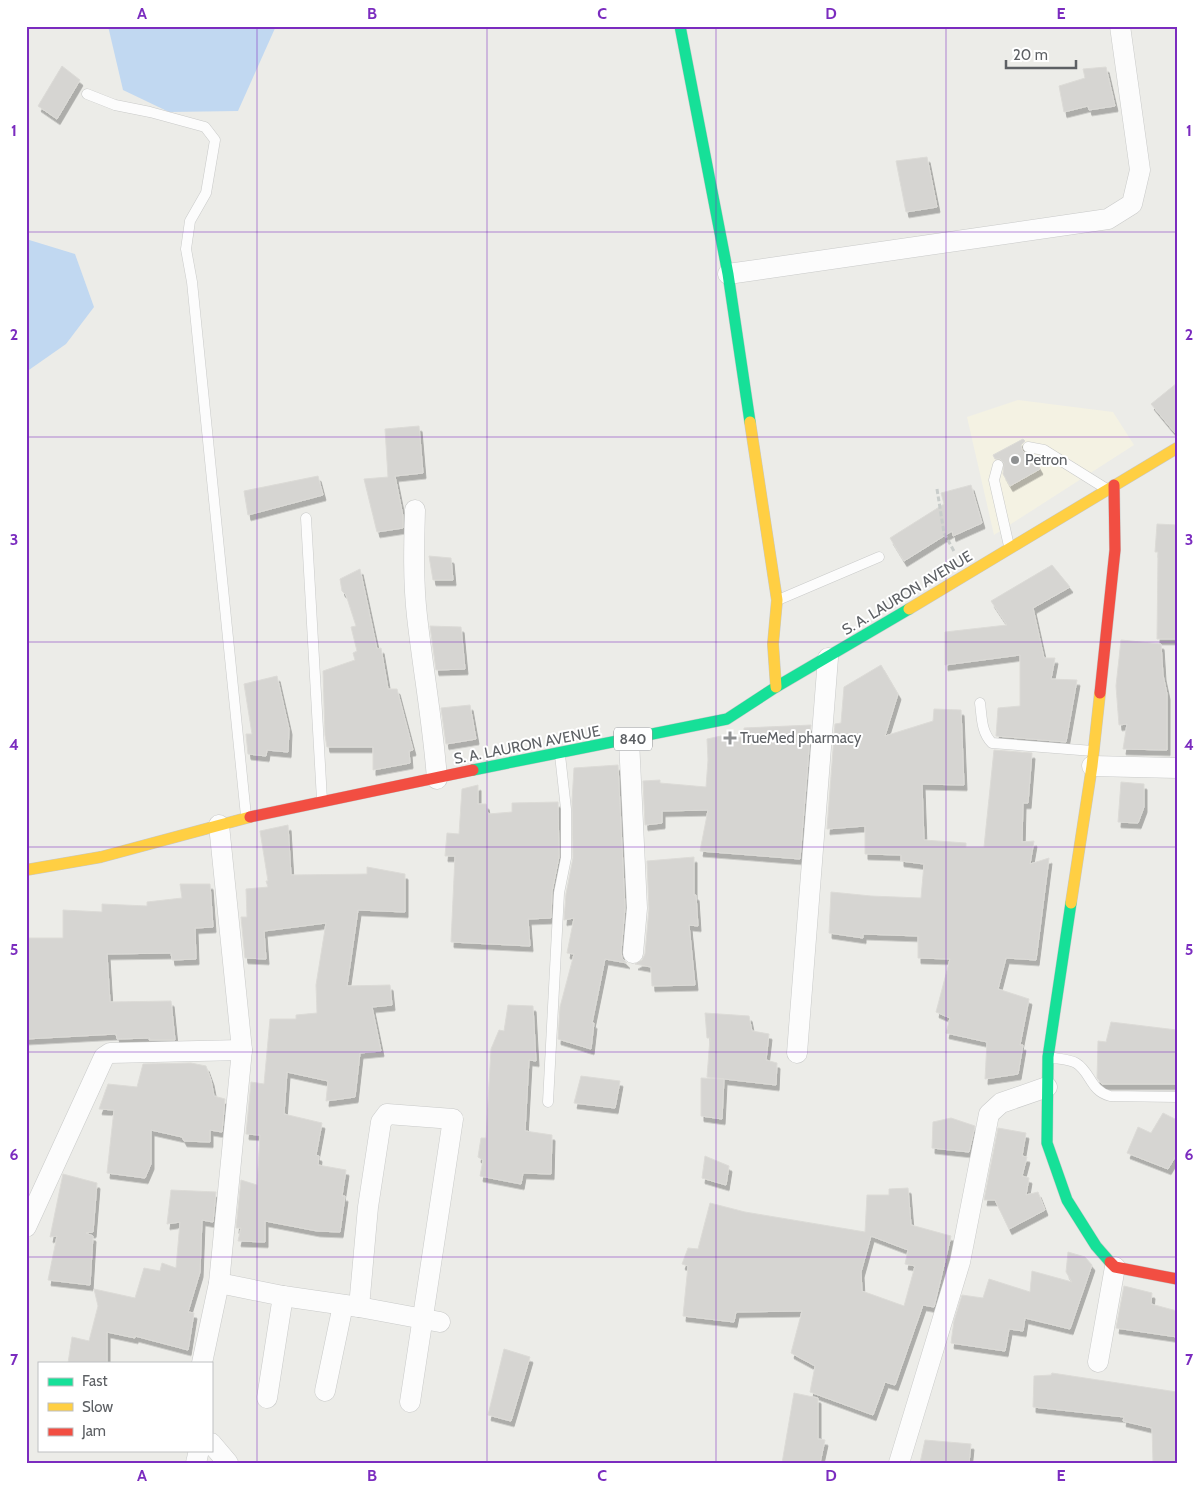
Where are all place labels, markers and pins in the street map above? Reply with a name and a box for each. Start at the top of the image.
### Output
place label: Petron [1025,451,1067,469]
marker: Petron [1009,454,1021,466]
place label: TrueMed pharmacy [740,729,862,747]
marker: TrueMed pharmacy [724,732,736,744]

